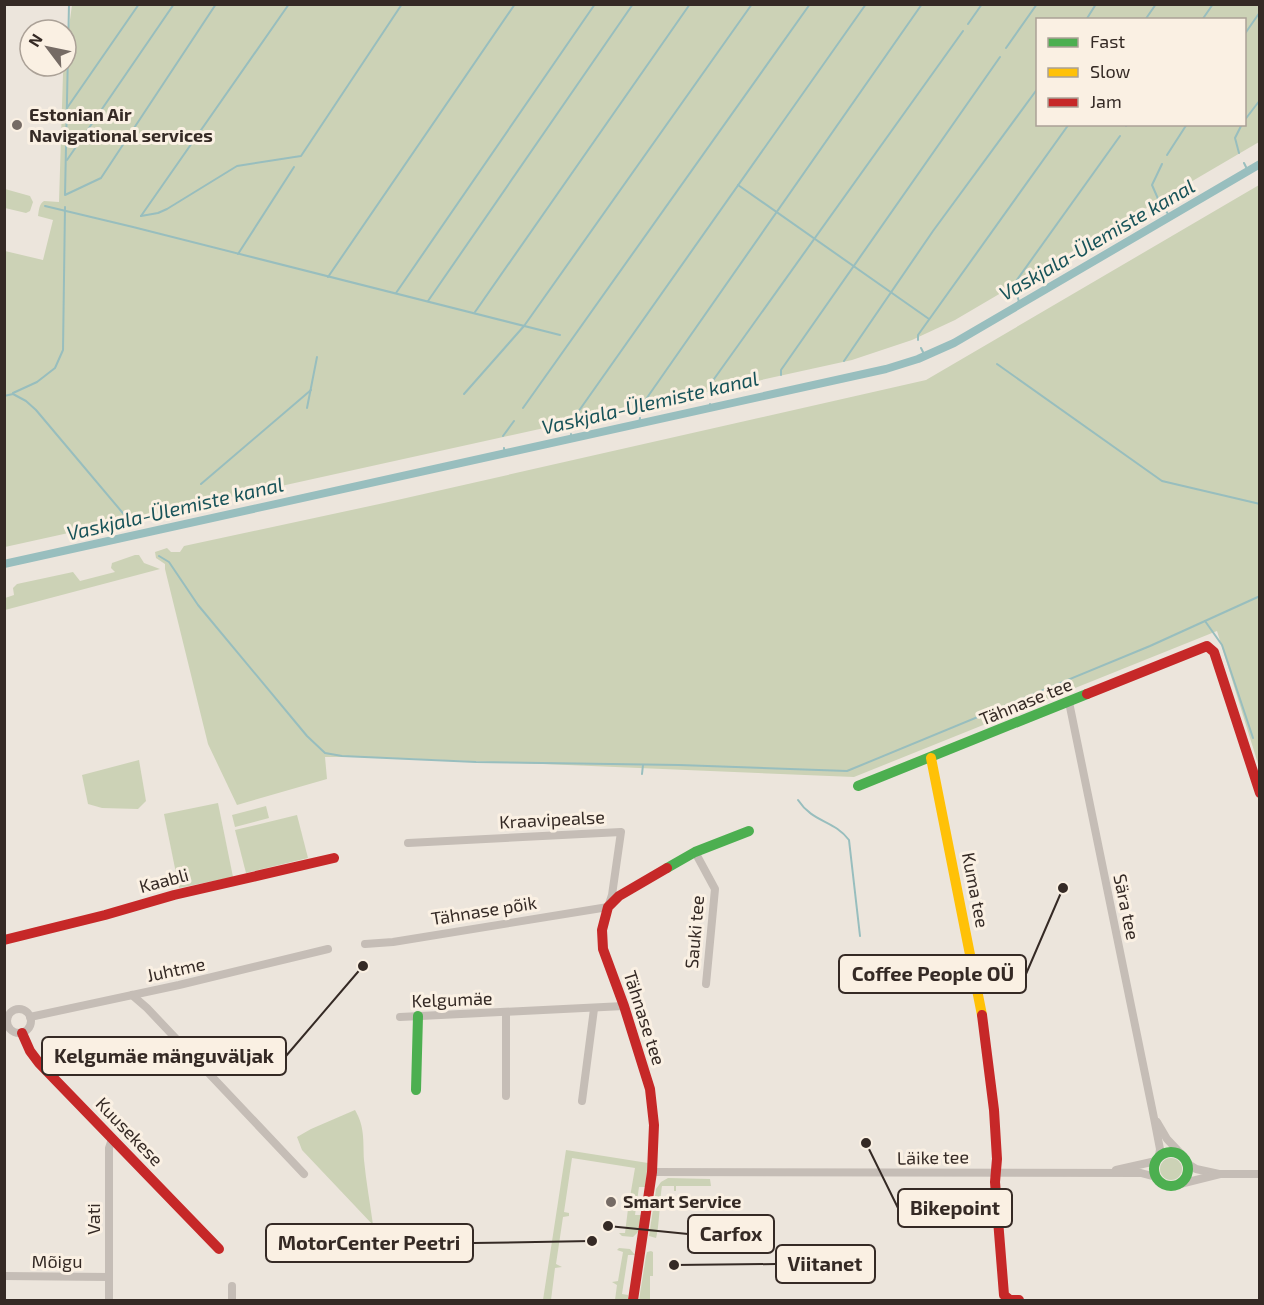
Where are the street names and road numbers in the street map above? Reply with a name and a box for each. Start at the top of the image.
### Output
street label: Tähnase tee [976,672,1075,730]
street label: Kraavipealse [499,805,605,833]
street label: Kuma tee [958,850,994,929]
street label: Kaabli [137,863,191,897]
street label: Sära tee [1109,872,1145,942]
street label: Tähnase põik [429,891,538,929]
street label: Sauki tee [680,894,708,970]
street label: Juhtme [145,952,207,986]
street label: Tähnase tee [619,968,671,1068]
street label: Kelgumäe [411,987,493,1011]
street label: Kuusekese [91,1092,168,1170]
street label: Läike tee [897,1145,969,1169]
street label: Vati [82,1203,104,1235]
street label: Mõigu [32,1250,82,1272]

